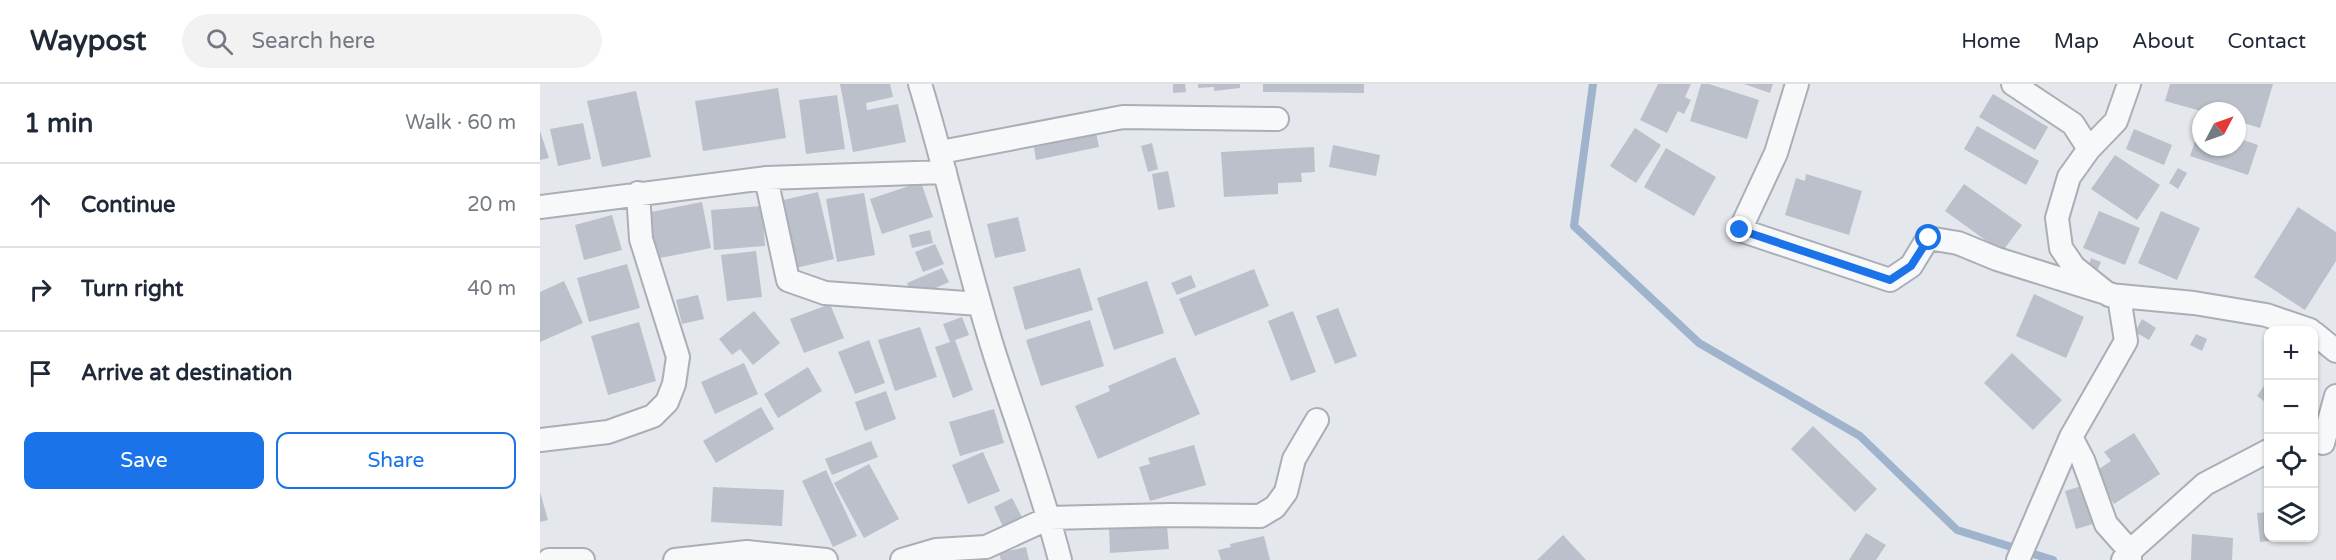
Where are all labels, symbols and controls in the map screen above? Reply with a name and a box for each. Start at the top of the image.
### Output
search box [182,14,602,68]
text: Waypost [30,24,146,58]
icon: search [203,25,236,58]
text: Search here [251,28,375,54]
text: Home [1961,29,2021,54]
text: Map [2054,29,2099,54]
text: About [2132,29,2194,54]
text: Contact [2227,29,2306,54]
north arrow [2192,102,2246,156]
text: 1 min [24,108,93,139]
text: Walk · 60 m [405,111,516,135]
icon: ahead [24,189,57,222]
text: Continue [81,192,176,218]
text: 20 m [467,193,516,217]
route end [1726,216,1752,242]
route start [1915,224,1941,250]
icon: right [24,273,57,306]
text: Turn right [81,276,183,302]
text: 40 m [467,277,516,301]
map controls [2264,326,2318,542]
button: + [2264,326,2318,380]
icon: arrive [24,357,57,390]
text: Arrive at destination [81,360,292,386]
button: − [2264,380,2318,434]
button: Save [24,432,264,489]
button: Share [276,432,516,489]
button: locate [2264,434,2318,488]
button: layers [2264,488,2318,542]

